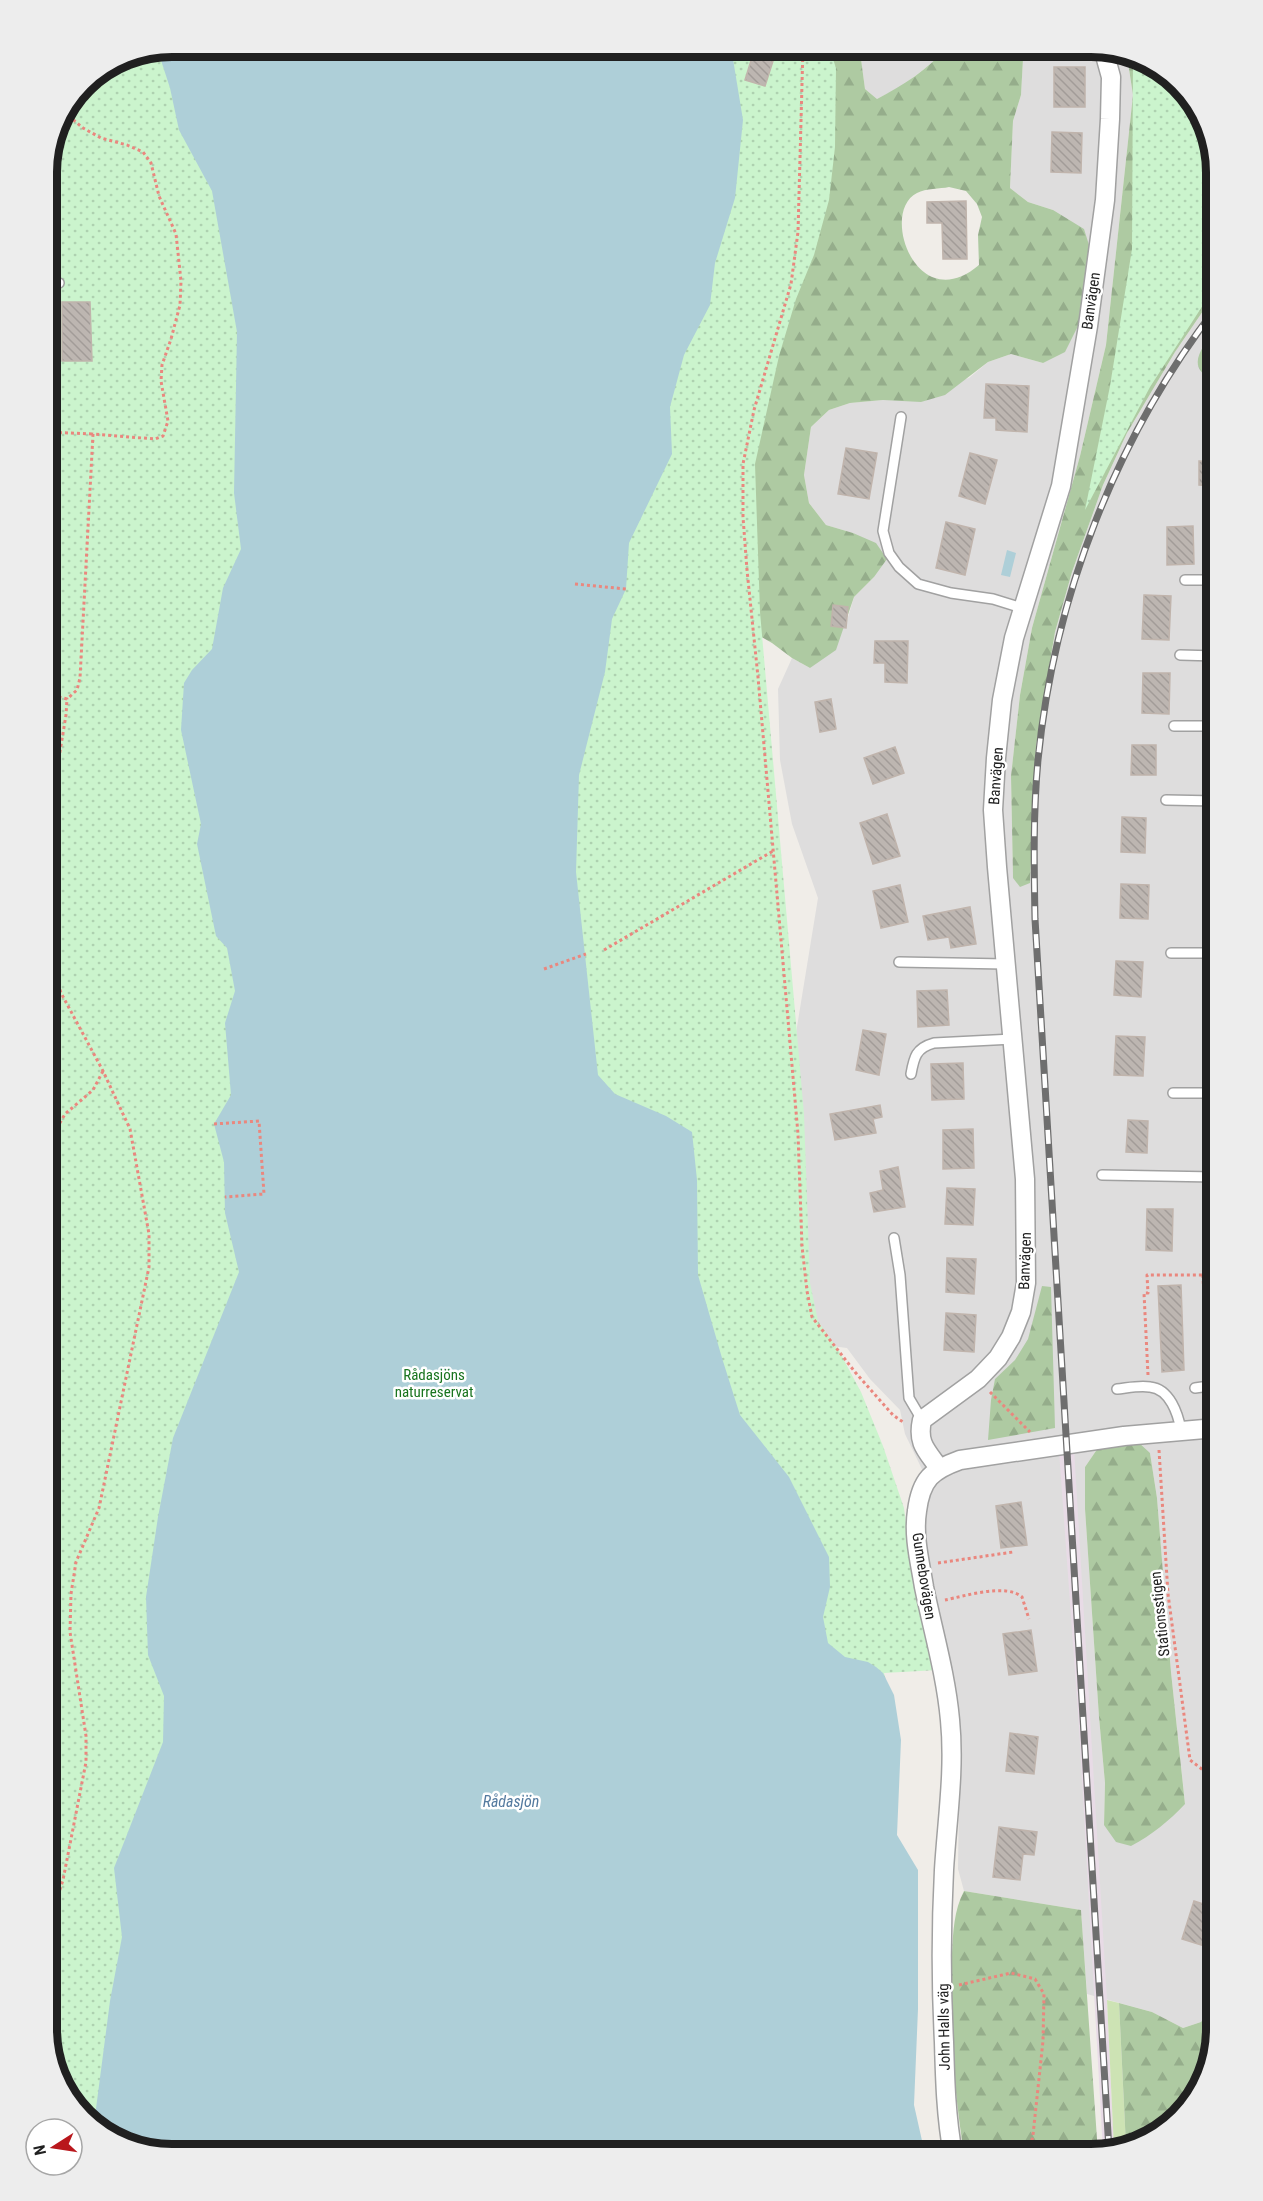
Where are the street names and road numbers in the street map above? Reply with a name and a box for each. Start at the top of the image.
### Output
street label: Banvägen [1078,271,1104,331]
street label: Banvägen [985,747,1007,805]
street label: Banvägen [1015,1232,1035,1290]
street label: Gunnebovägen [908,1531,940,1621]
street label: Stationsstigen [1147,1571,1173,1657]
street label: John Halls väg [934,1983,954,2071]

